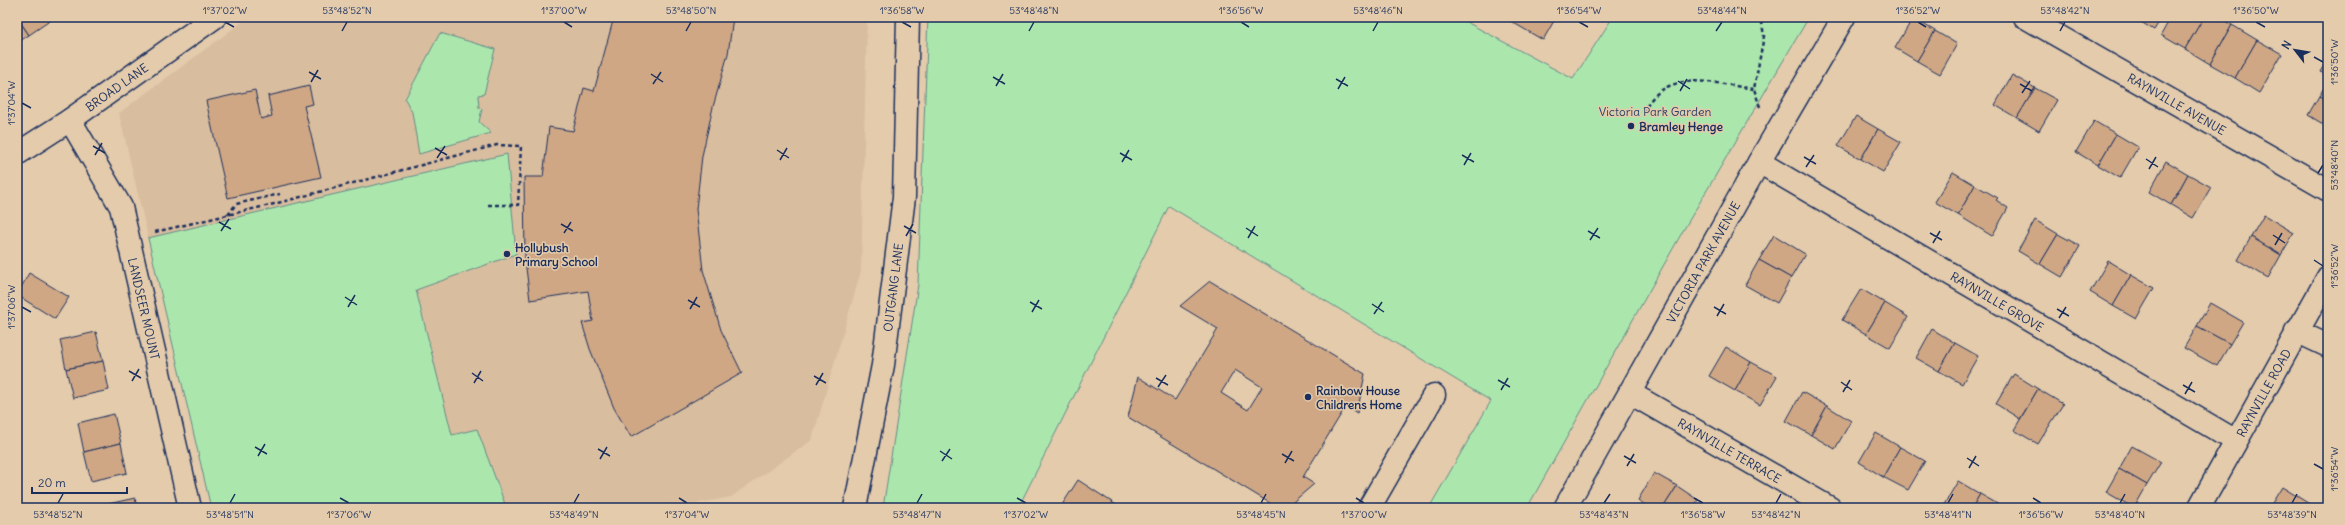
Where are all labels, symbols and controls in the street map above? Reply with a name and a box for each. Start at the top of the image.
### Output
text: 1°37'02"W [203,4,247,17]
text: 53°48'52"N [322,4,372,17]
text: 1°37'00"W [541,4,587,17]
text: 53°48'50"N [666,4,716,17]
text: 1°36'58"W [880,4,924,17]
text: 53°48'48"N [1009,4,1059,17]
text: 1°36'56"W [1219,4,1263,17]
text: 53°48'46"N [1353,4,1403,17]
text: 1°36'54"W [1557,4,1601,17]
text: 53°48'44"N [1697,4,1747,17]
text: 1°36'52"W [1896,4,1940,17]
text: 53°48'42"N [2040,4,2090,17]
text: 1°36'50"W [2233,4,2279,17]
north arrow [2275,30,2315,70]
text: N [2278,38,2294,52]
text: 1°36'50"W [2328,39,2341,85]
street label: BROAD LANE [82,60,151,114]
street label: RAYNVILLE AVENUE [2125,70,2229,138]
text: 1°37'04"W [5,81,18,125]
park label: Victoria Park Garden [1599,104,1711,119]
place label: Bramley Henge [1639,119,1723,135]
marker: Bramley Henge [1626,121,1636,131]
text: 53°48'40"N [2328,140,2341,190]
street label: VICTORIA PARK AVENUE [1663,199,1743,326]
place label: Hollybush Primary School [515,240,598,270]
street label: OUTGANG LANE [880,242,906,333]
text: 1°36'52"W [2328,244,2341,288]
marker: Hollybush Primary School [502,249,512,259]
street label: LANDSEER MOUNT [125,256,163,361]
street label: RAYNVILLE GROVE [1948,268,2047,334]
text: 1°37'06"W [5,285,18,329]
street label: RAYNVILLE ROAD [2233,346,2294,439]
place label: Rainbow House Childrens Home [1316,383,1402,412]
marker: Rainbow House Childrens Home [1303,392,1313,402]
street label: RAYNVILLE TERRACE [1675,415,1784,486]
text: 1°36'54"W [2328,447,2341,491]
scale bar [32,469,127,495]
text: 20 m [38,475,66,490]
text: 53°48'52"N [33,508,83,521]
text: 53°48'51"N [206,508,254,521]
text: 1°37'06"W [327,508,371,521]
text: 53°48'49"N [549,508,599,521]
text: 1°37'04"W [665,508,709,521]
text: 53°48'47"N [893,508,941,521]
text: 1°37'02"W [1004,508,1048,521]
text: 53°48'45"N [1236,508,1286,521]
text: 1°37'00"W [1341,508,1387,521]
text: 53°48'43"N [1579,508,1629,521]
text: 1°36'58"W [1681,508,1725,521]
text: 53°48'42"N [1751,508,1801,521]
text: 53°48'41"N [1924,508,1972,521]
text: 1°36'56"W [2019,508,2063,521]
text: 53°48'40"N [2095,508,2145,521]
text: 53°48'39"N [2267,508,2317,521]

